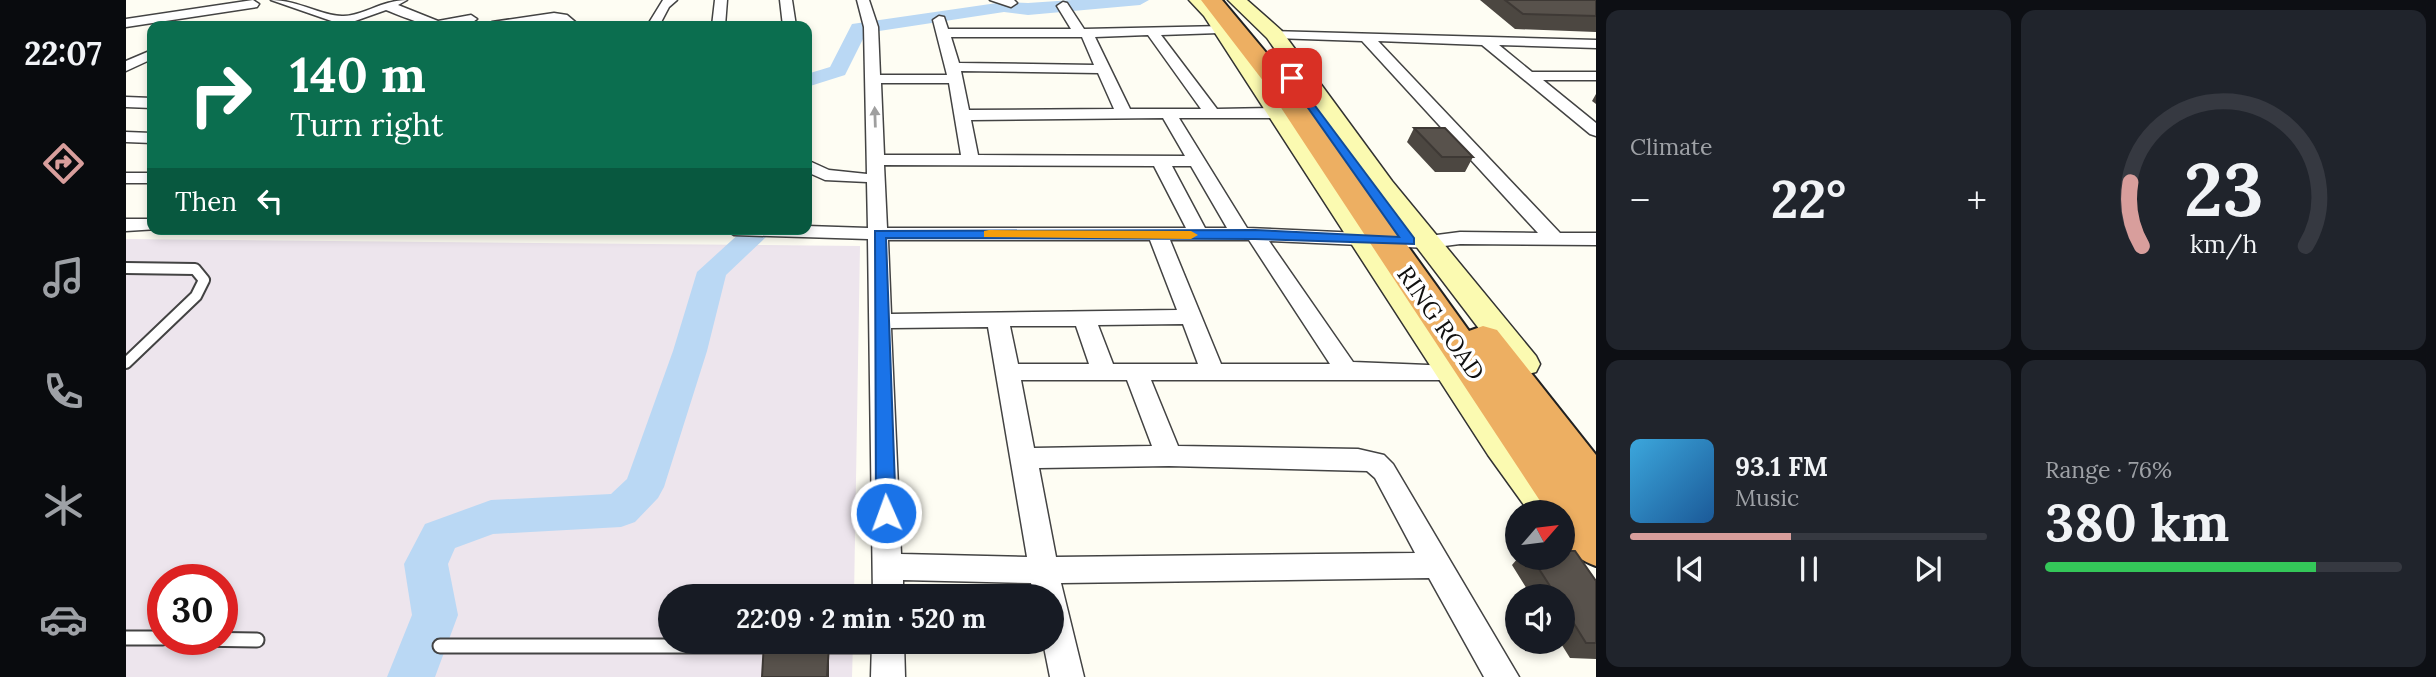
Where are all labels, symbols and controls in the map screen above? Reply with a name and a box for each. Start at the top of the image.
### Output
text: 22:07 [24,33,102,74]
text: 140 m [290,43,426,105]
pin [1262,48,1322,108]
icon: right [175,49,266,140]
icon: arrive [1273,59,1311,97]
text: Turn right [290,104,443,145]
one-way arrow [869,105,880,127]
text: Climate [1630,132,1712,161]
icon: directions [39,139,88,188]
text: 23 [2184,143,2263,236]
text: 22° [1771,166,1846,232]
text: − [1630,176,1650,224]
text: + [1967,176,1987,224]
icon: left [251,182,289,220]
text: Then [175,185,237,218]
text: km/h [2190,228,2257,260]
icon: music [39,253,88,302]
street label: RING ROAD [1390,260,1492,386]
icon: phone [39,367,88,416]
text: 93.1 FM [1735,450,1828,483]
text: Range · 76% [2045,455,2172,484]
position arrow [849,476,923,550]
icon: climate [39,481,88,530]
text: Music [1735,483,1799,512]
text: 380 km [2045,489,2229,555]
north arrow [1505,500,1575,570]
map controls [1505,500,1575,654]
icon: previous [1671,550,1709,588]
icon: pause [1790,550,1828,588]
icon: next [1909,550,1947,588]
speed limit sign: 30 [147,564,238,655]
button: sound [1505,584,1575,654]
icon: car [39,595,88,644]
text: 22:09 · 2 min · 520 m [736,602,986,635]

